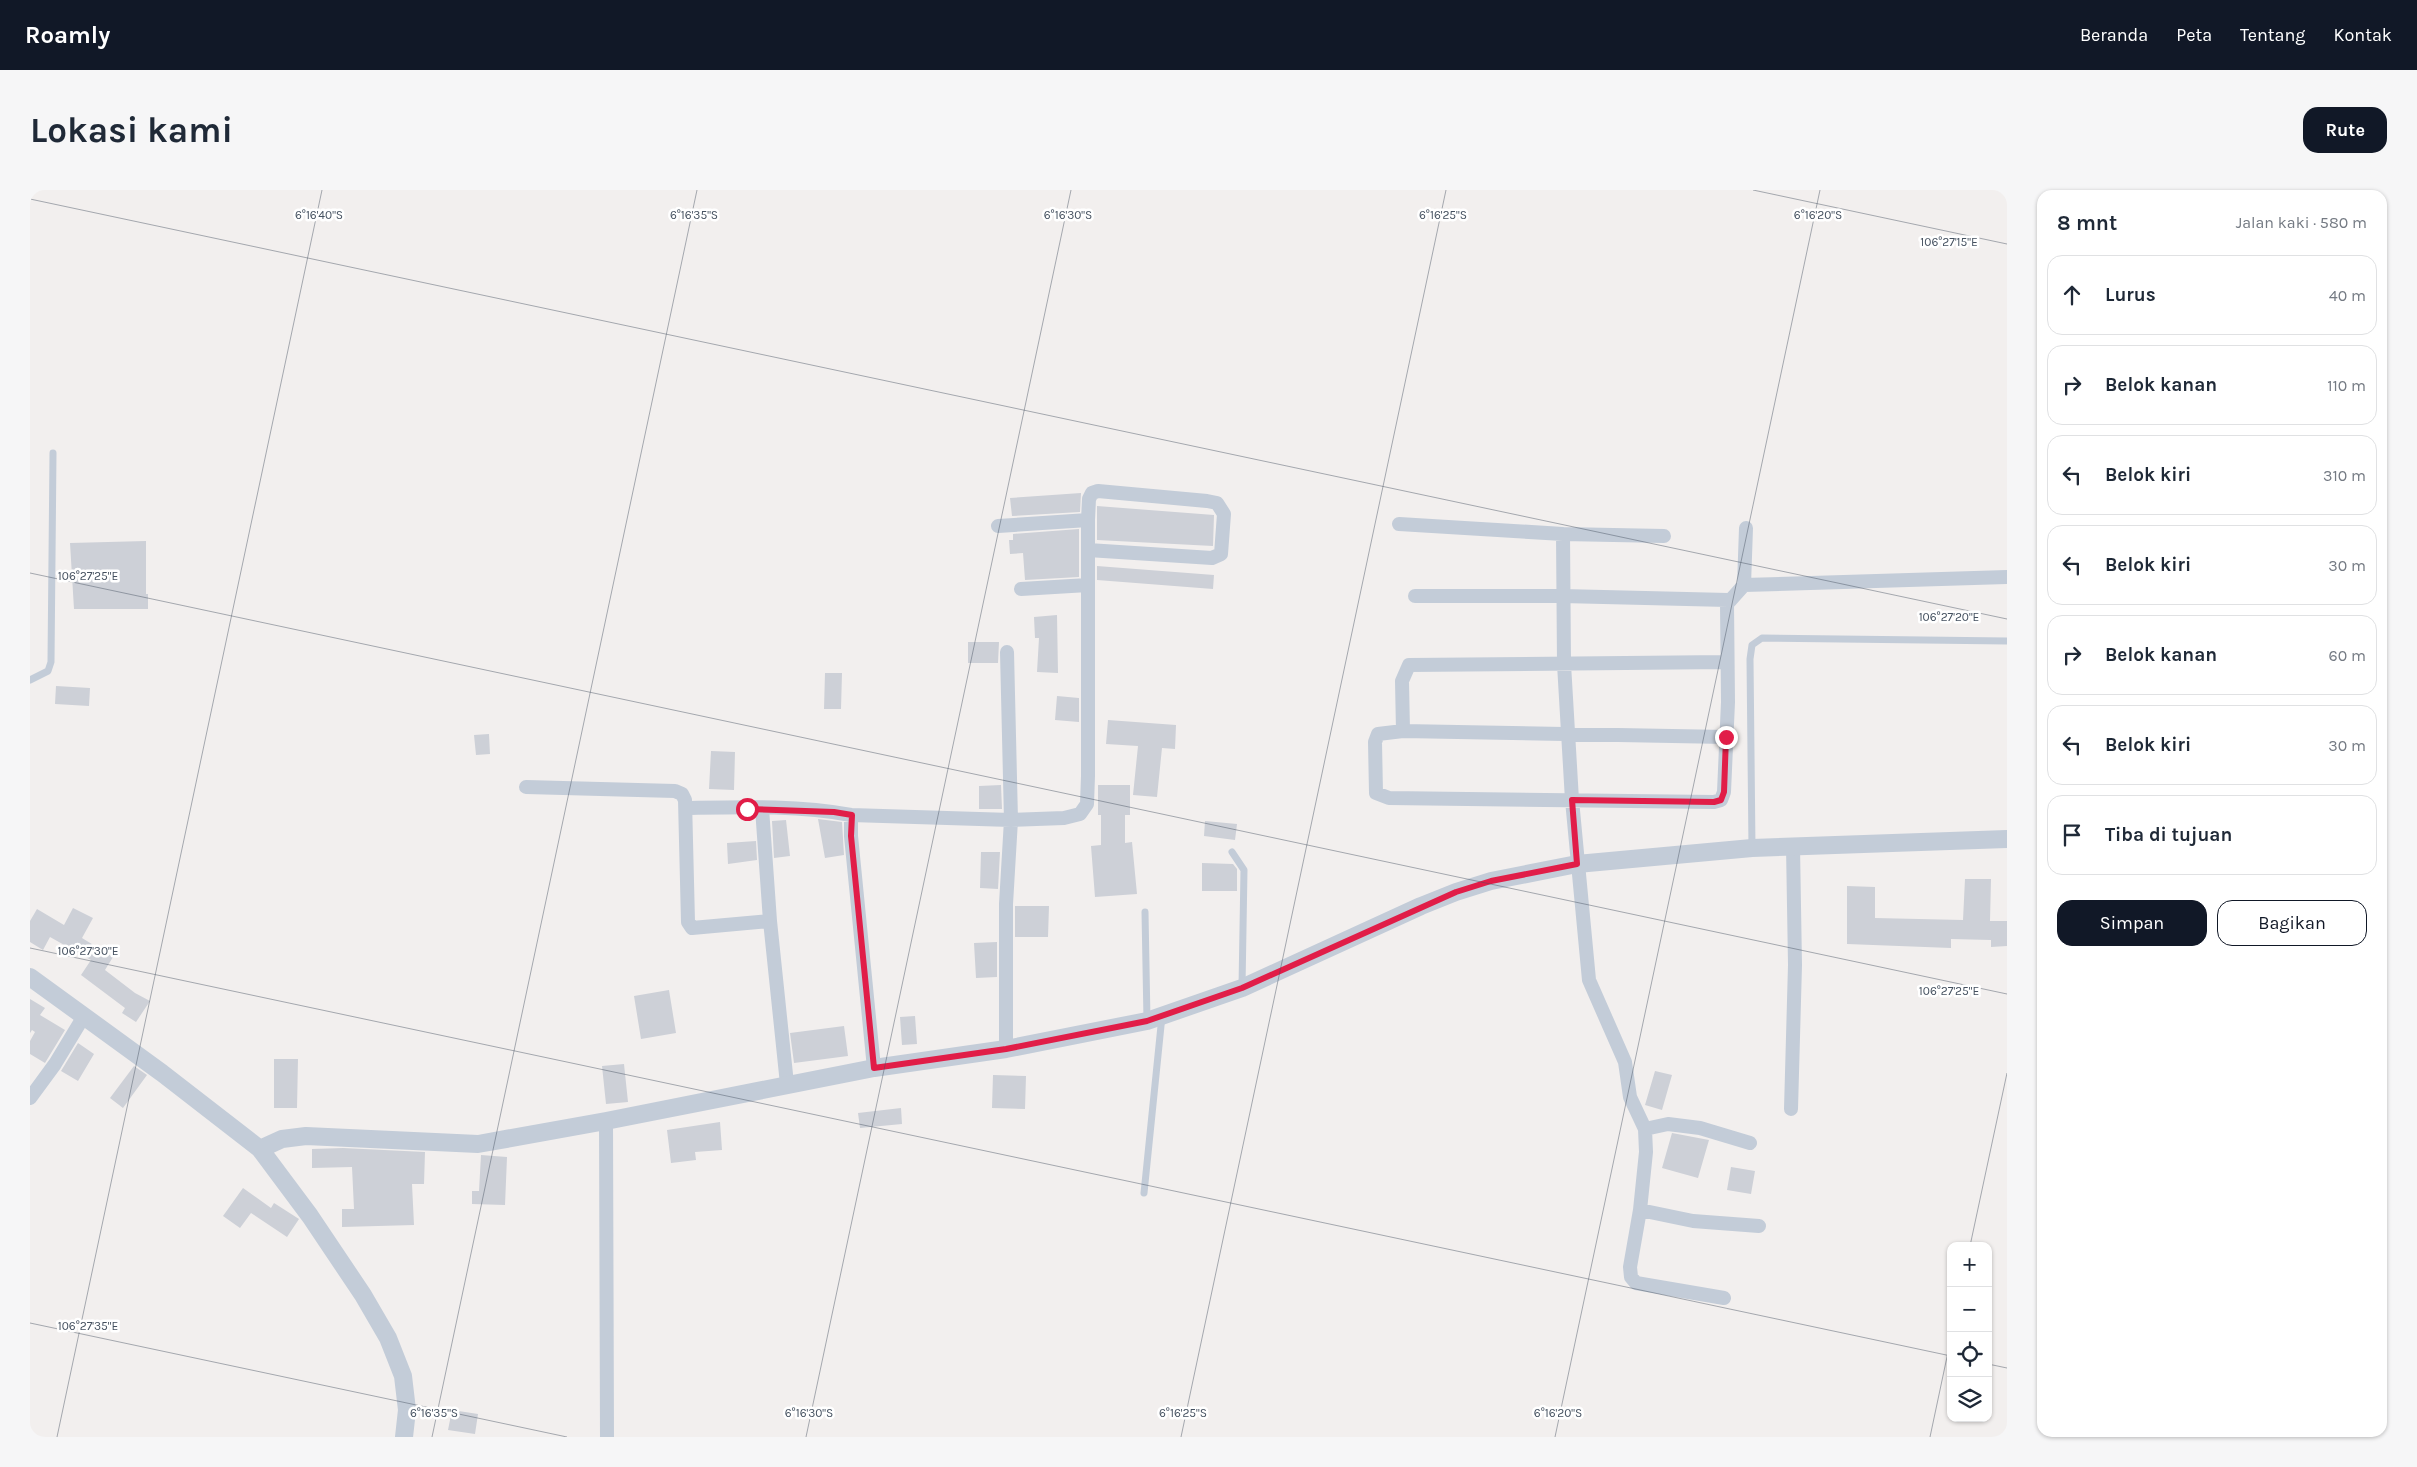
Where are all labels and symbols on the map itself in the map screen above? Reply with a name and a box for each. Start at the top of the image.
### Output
text: 6°16'40"S [295,208,343,222]
text: 6°16'35"S [670,208,718,222]
text: 6°16'30"S [1044,208,1092,222]
text: 6°16'25"S [1419,208,1467,222]
text: 6°16'20"S [1794,208,1842,222]
text: 106°27'15"E [1920,235,1978,249]
text: 106°27'25"E [58,569,118,583]
text: 106°27'20"E [1919,610,1979,624]
route end [1715,726,1738,749]
route start [736,798,759,821]
text: 106°27'30"E [58,944,118,958]
text: 106°27'25"E [1919,984,1979,998]
text: 106°27'35"E [58,1319,118,1333]
text: 6°16'35"S [410,1406,458,1420]
text: 6°16'30"S [785,1406,833,1420]
text: 6°16'25"S [1159,1406,1207,1420]
text: 6°16'20"S [1534,1406,1582,1420]

